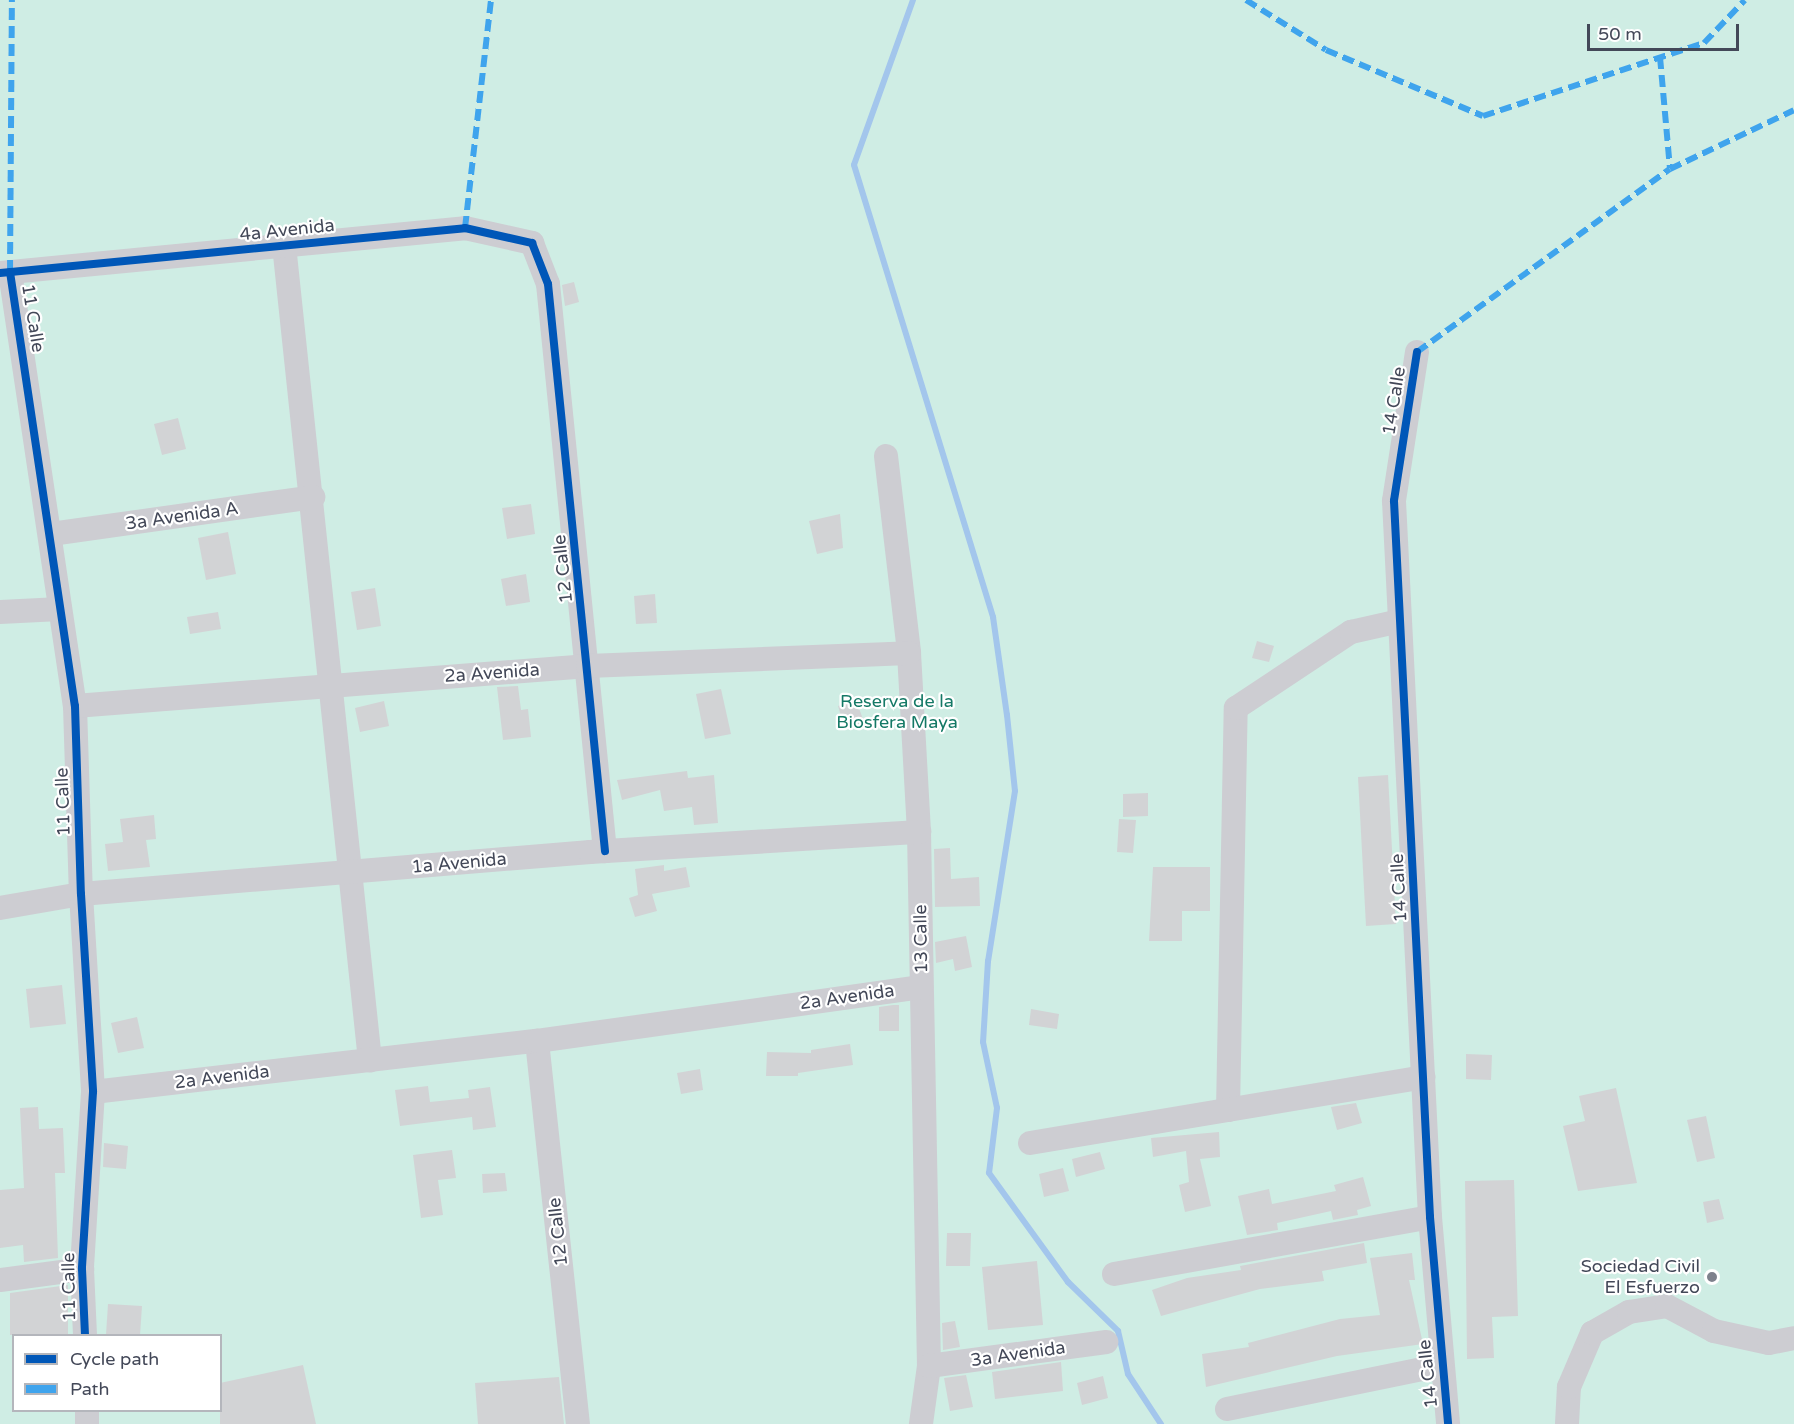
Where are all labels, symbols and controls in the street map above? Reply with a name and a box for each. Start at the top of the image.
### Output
scale bar [1590,12,1742,50]
text: 50 m [1598,23,1642,45]
street label: 4a Avenida [238,214,336,246]
street label: 11 Calle [17,282,49,354]
street label: 14 Calle [1378,365,1410,437]
street label: 3a Avenida A [124,497,240,535]
street label: 12 Calle [549,534,577,604]
street label: 2a Avenida [444,659,540,687]
park label: Reserva de la Biosfera Maya [836,691,958,734]
street label: 11 Calle [51,767,75,837]
street label: 1a Avenida [411,848,507,878]
street label: 14 Calle [1386,853,1412,923]
street label: 13 Calle [910,904,932,974]
street label: 2a Avenida [798,980,896,1014]
street label: 2a Avenida [173,1060,271,1094]
street label: 12 Calle [544,1197,572,1267]
street label: 11 Calle [58,1252,80,1322]
place label: Sociedad Civil El Esfuerzo [1581,1256,1700,1298]
marker: Sociedad Civil El Esfuerzo [1705,1270,1719,1284]
legend [12,1334,222,1412]
street label: 3a Avenida [969,1337,1067,1371]
street label: 14 Calle [1414,1339,1442,1409]
text: Cycle path [70,1348,159,1370]
text: Path [70,1378,109,1400]

